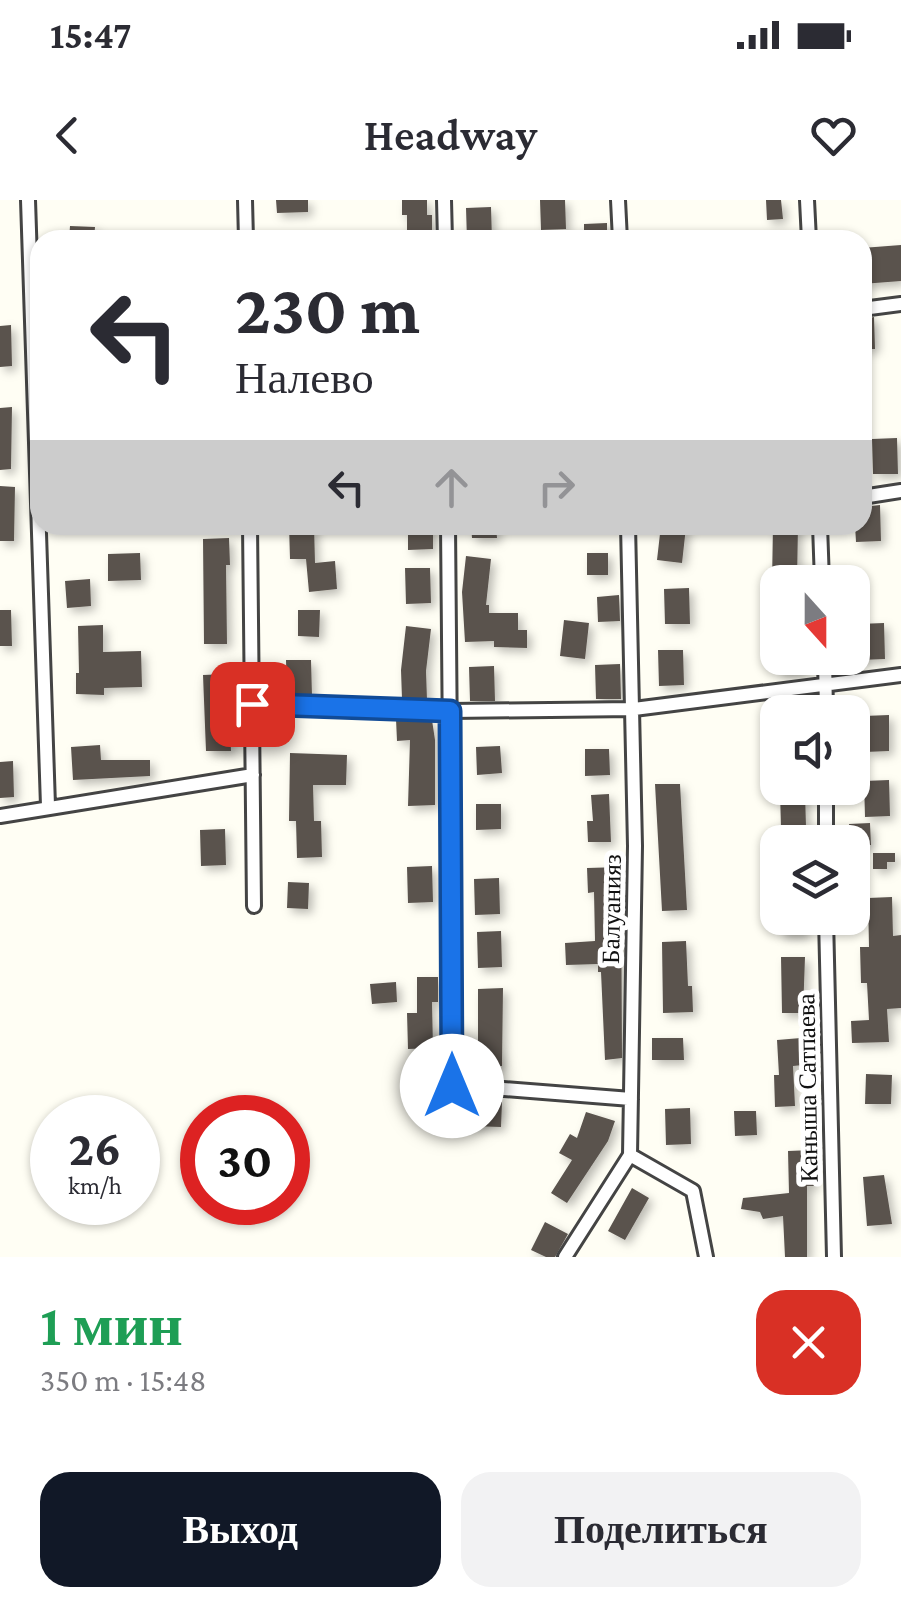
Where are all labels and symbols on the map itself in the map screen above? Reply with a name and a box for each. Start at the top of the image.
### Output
north arrow [760,565,870,675]
pin [210,662,295,747]
street label: Балуанияз [597,854,626,964]
street label: Каныша Сатпаева [792,993,823,1183]
position arrow [400,1034,504,1138]
speed limit sign: 30 [180,1095,310,1225]

